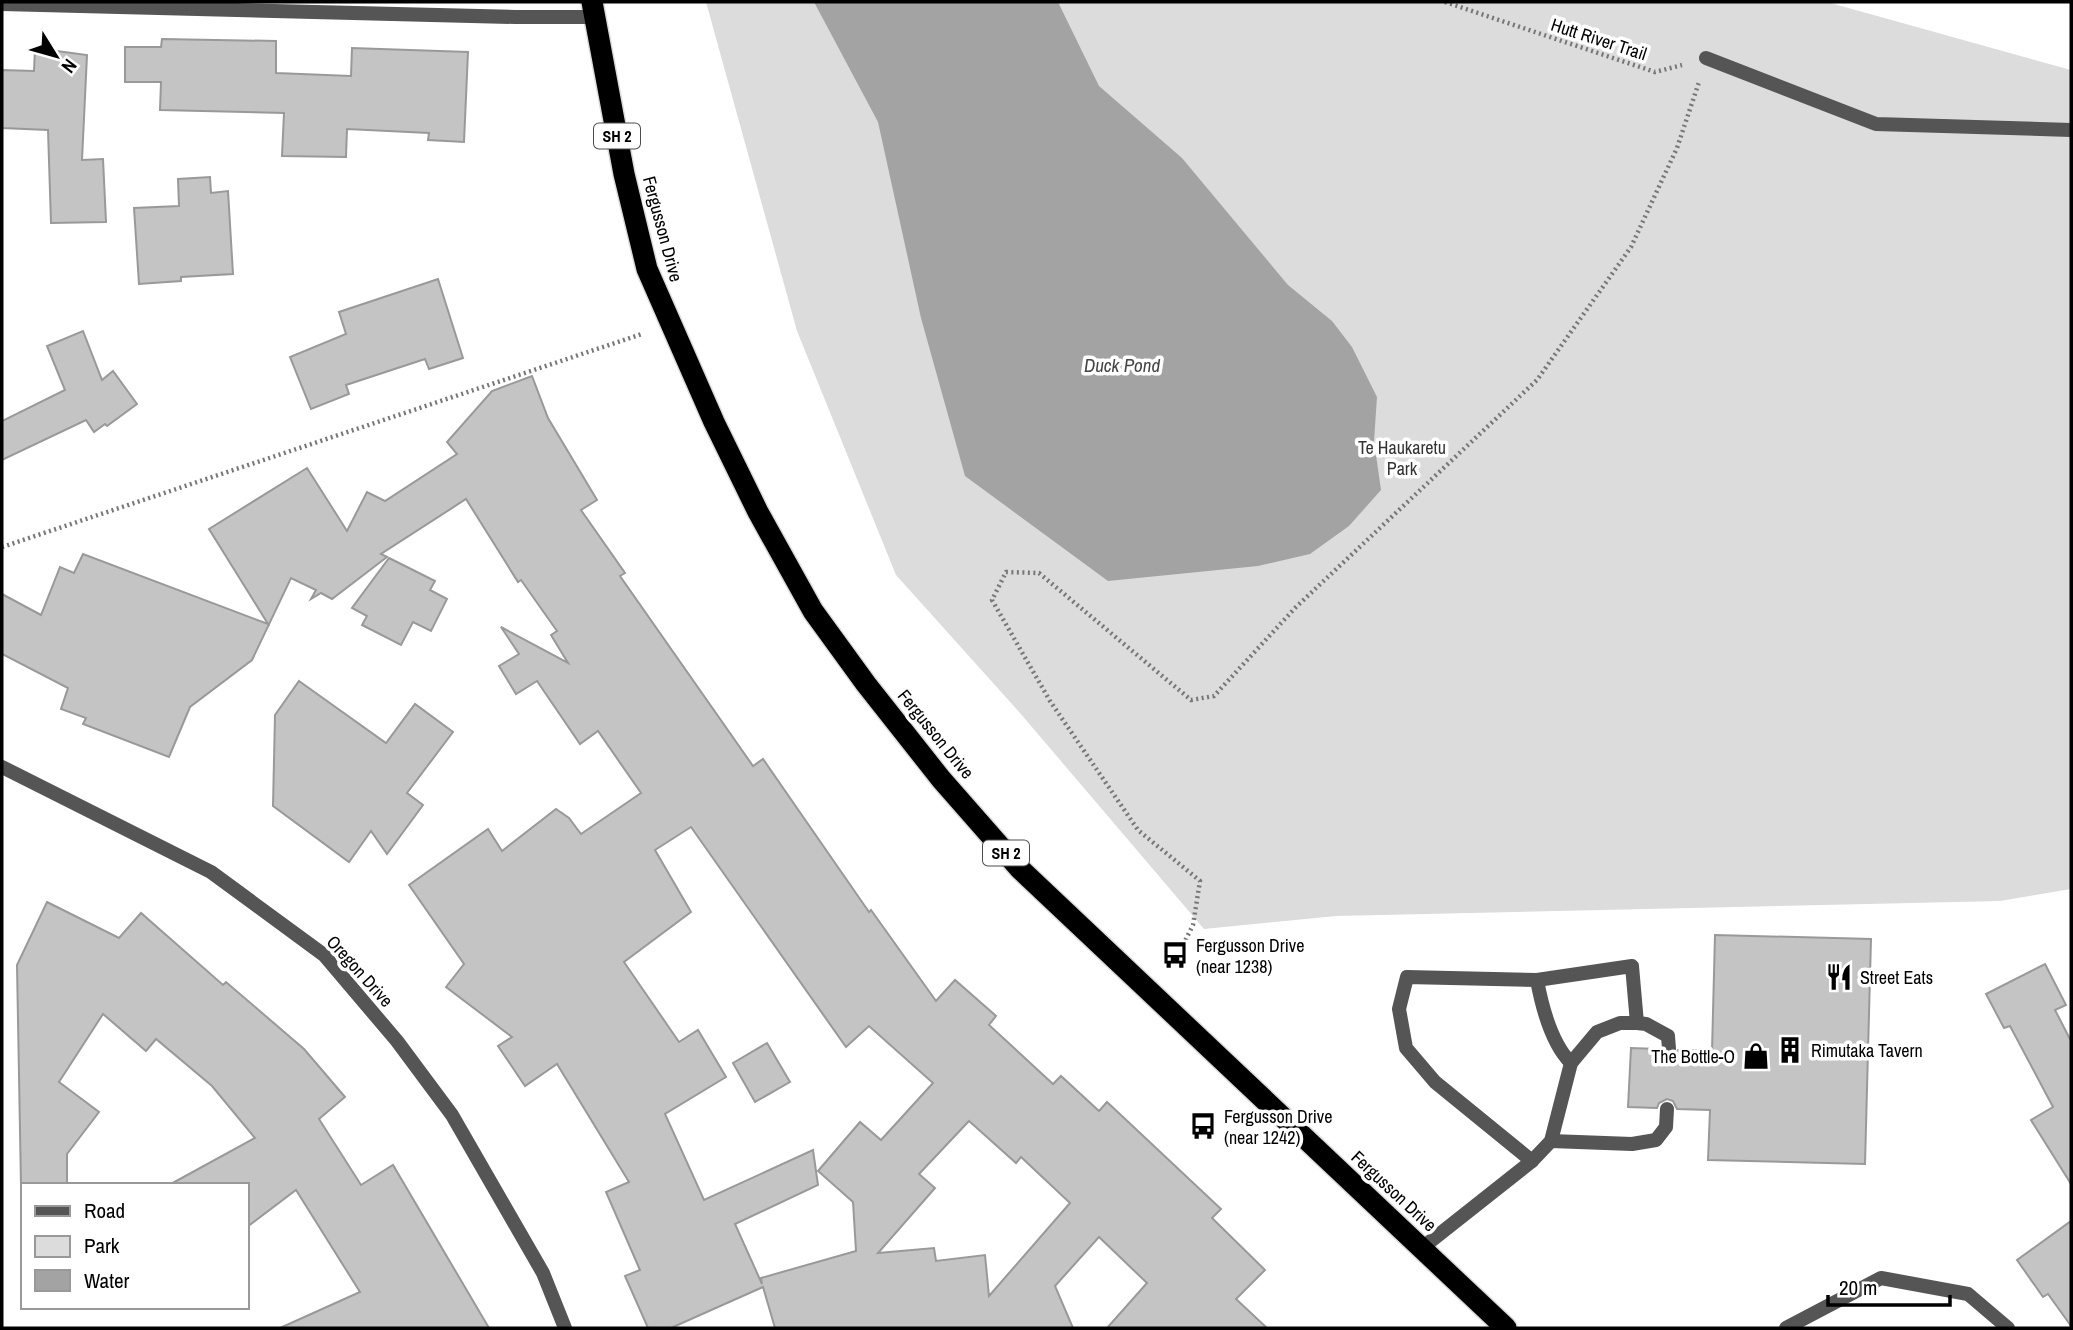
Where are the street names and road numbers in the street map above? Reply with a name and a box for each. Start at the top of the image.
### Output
street label: Hutt River Trail [1548,12,1650,66]
road number: SH 2 [594,124,640,148]
street label: Fergusson Drive [637,173,689,285]
street label: Fergusson Drive [892,684,980,784]
road number: SH 2 [983,840,1029,866]
street label: Oregon Drive [321,930,399,1012]
street label: Fergusson Drive [1346,1145,1442,1237]

